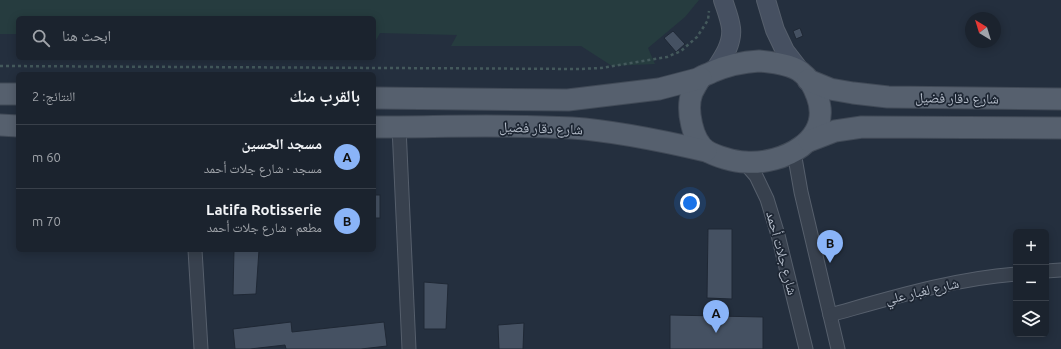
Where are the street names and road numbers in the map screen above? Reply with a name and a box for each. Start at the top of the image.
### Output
street label: شارع دقار فضيل [915,89,999,109]
street label: شارع دقار فضيل [499,119,583,139]
street label: شارع جلات أحمد [761,209,801,297]
street label: شارع لغبار علي [884,275,961,311]

